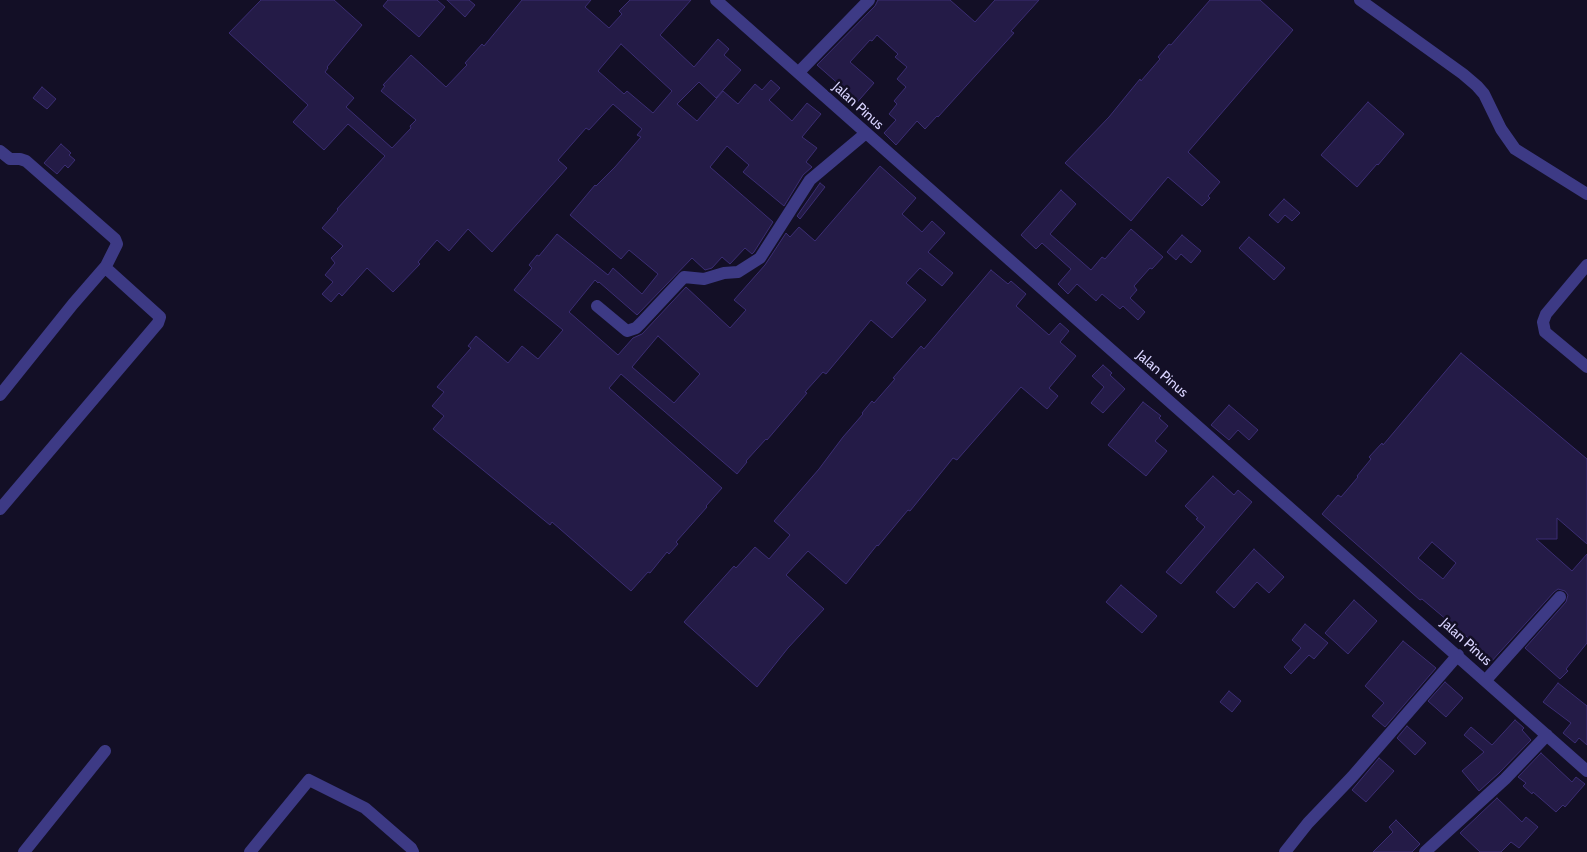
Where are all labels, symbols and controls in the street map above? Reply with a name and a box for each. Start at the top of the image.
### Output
street label: Jalan Pinus [829,79,887,133]
street label: Jalan Pinus [1133,347,1191,401]
street label: Jalan Pinus [1437,615,1495,669]

